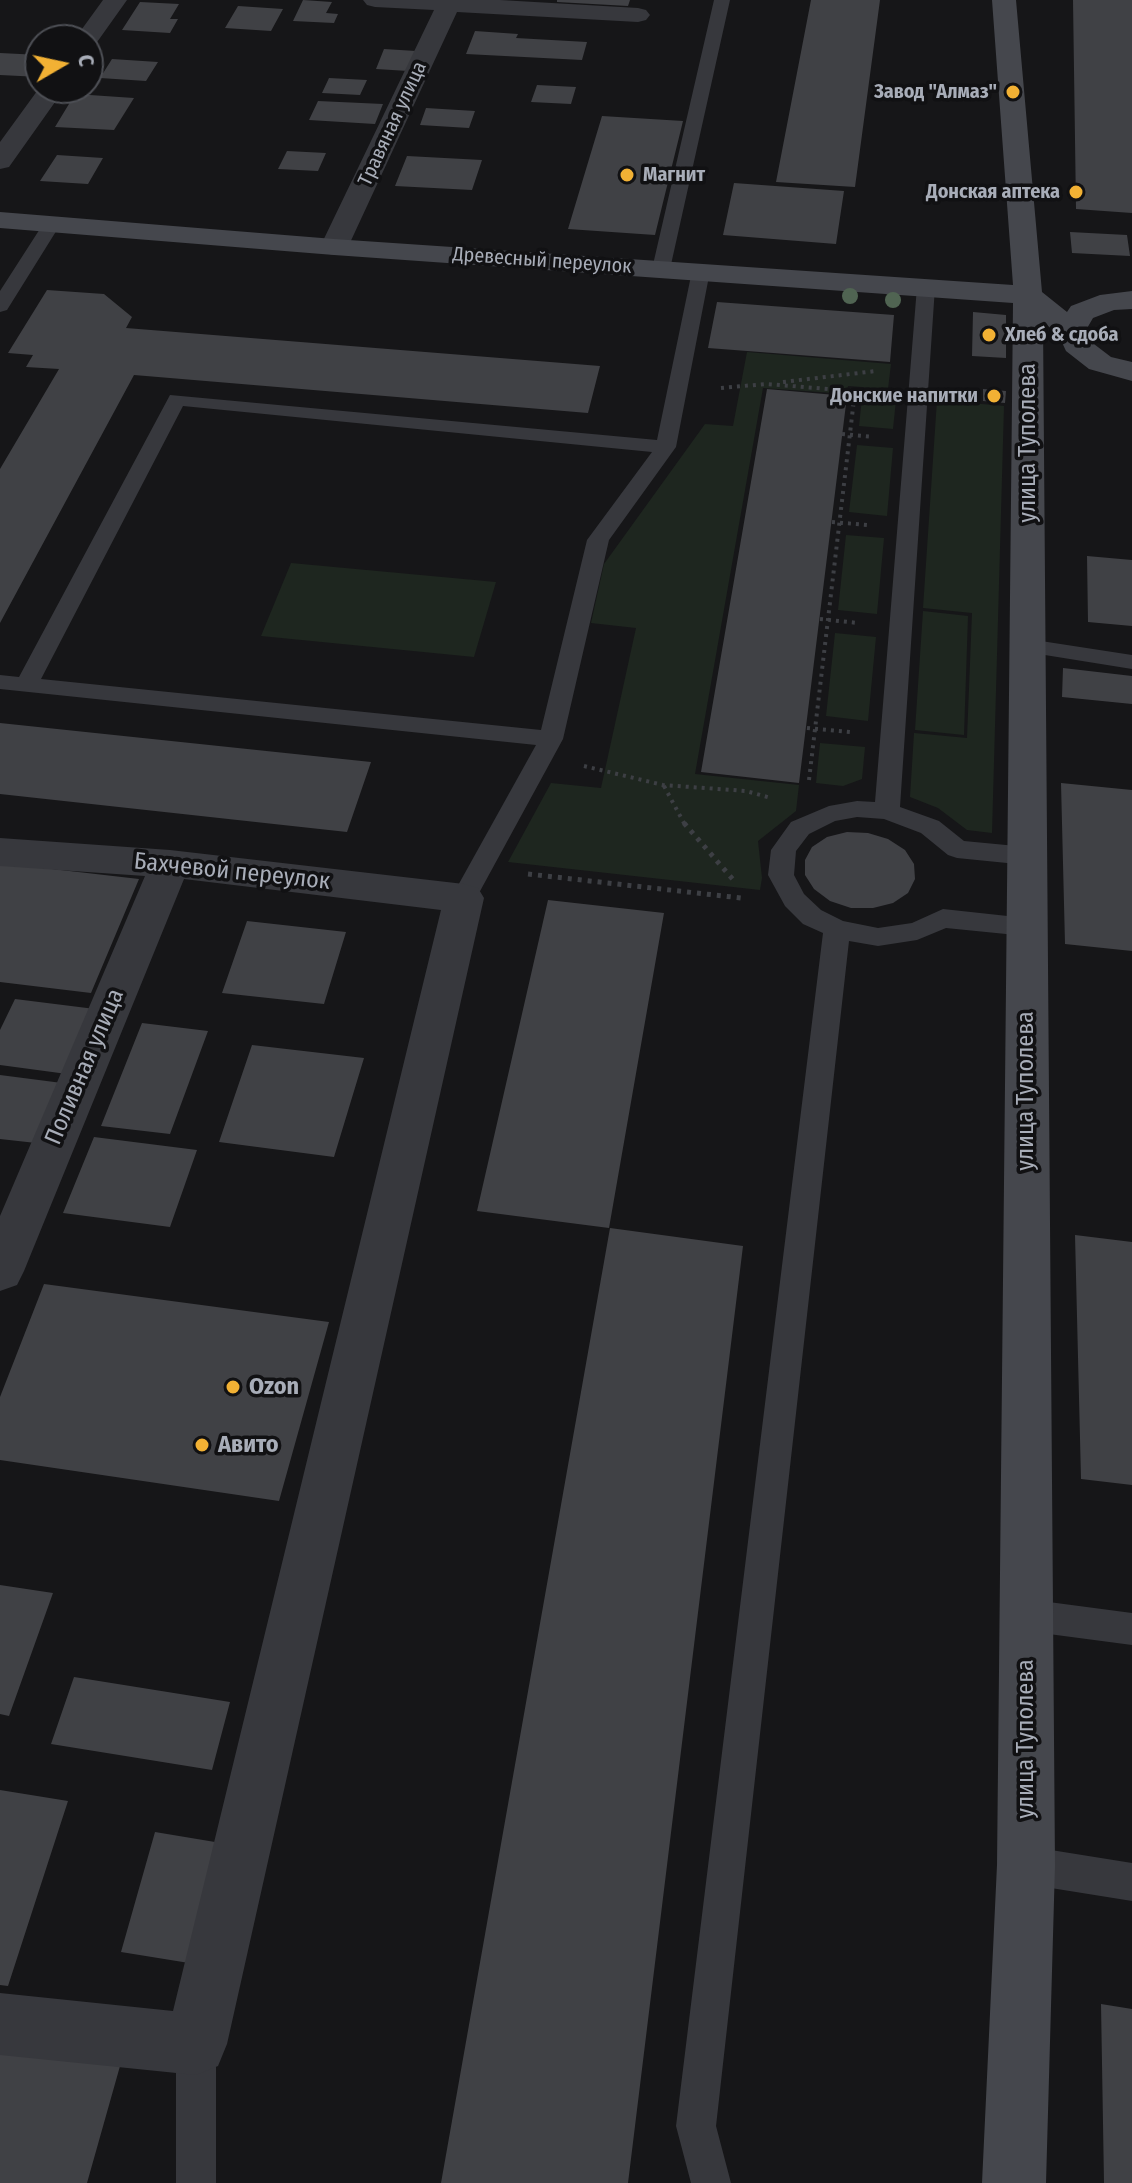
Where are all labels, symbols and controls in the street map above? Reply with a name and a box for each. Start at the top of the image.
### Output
north arrow [24,24,104,104]
text: С [72,53,100,68]
street label: Травяная улица [354,58,432,190]
place label: Завод "Алмаз" [874,80,997,104]
marker: Завод "Алмаз" [1004,83,1022,101]
place label: Магнит [643,163,705,187]
marker: Магнит [618,166,636,184]
place label: Донская аптека [926,180,1060,204]
marker: Донская аптека [1067,183,1085,201]
street label: Древесный переулок [452,243,632,279]
place label: Хлеб & сдоба [1005,323,1118,347]
marker: Хлеб & сдоба [980,326,998,344]
street label: улица Туполева [1014,363,1042,523]
place label: Донские напитки [830,384,978,408]
marker: Донские напитки [985,387,1003,405]
street label: Бахчевой переулок [132,847,332,897]
street label: Поливная улица [39,985,131,1149]
street label: улица Туполева [1012,1011,1040,1171]
place label: Ozon [249,1373,299,1401]
marker: Ozon [224,1378,242,1396]
place label: Авито [218,1431,279,1459]
marker: Авито [193,1436,211,1454]
street label: улица Туполева [1012,1659,1040,1819]

